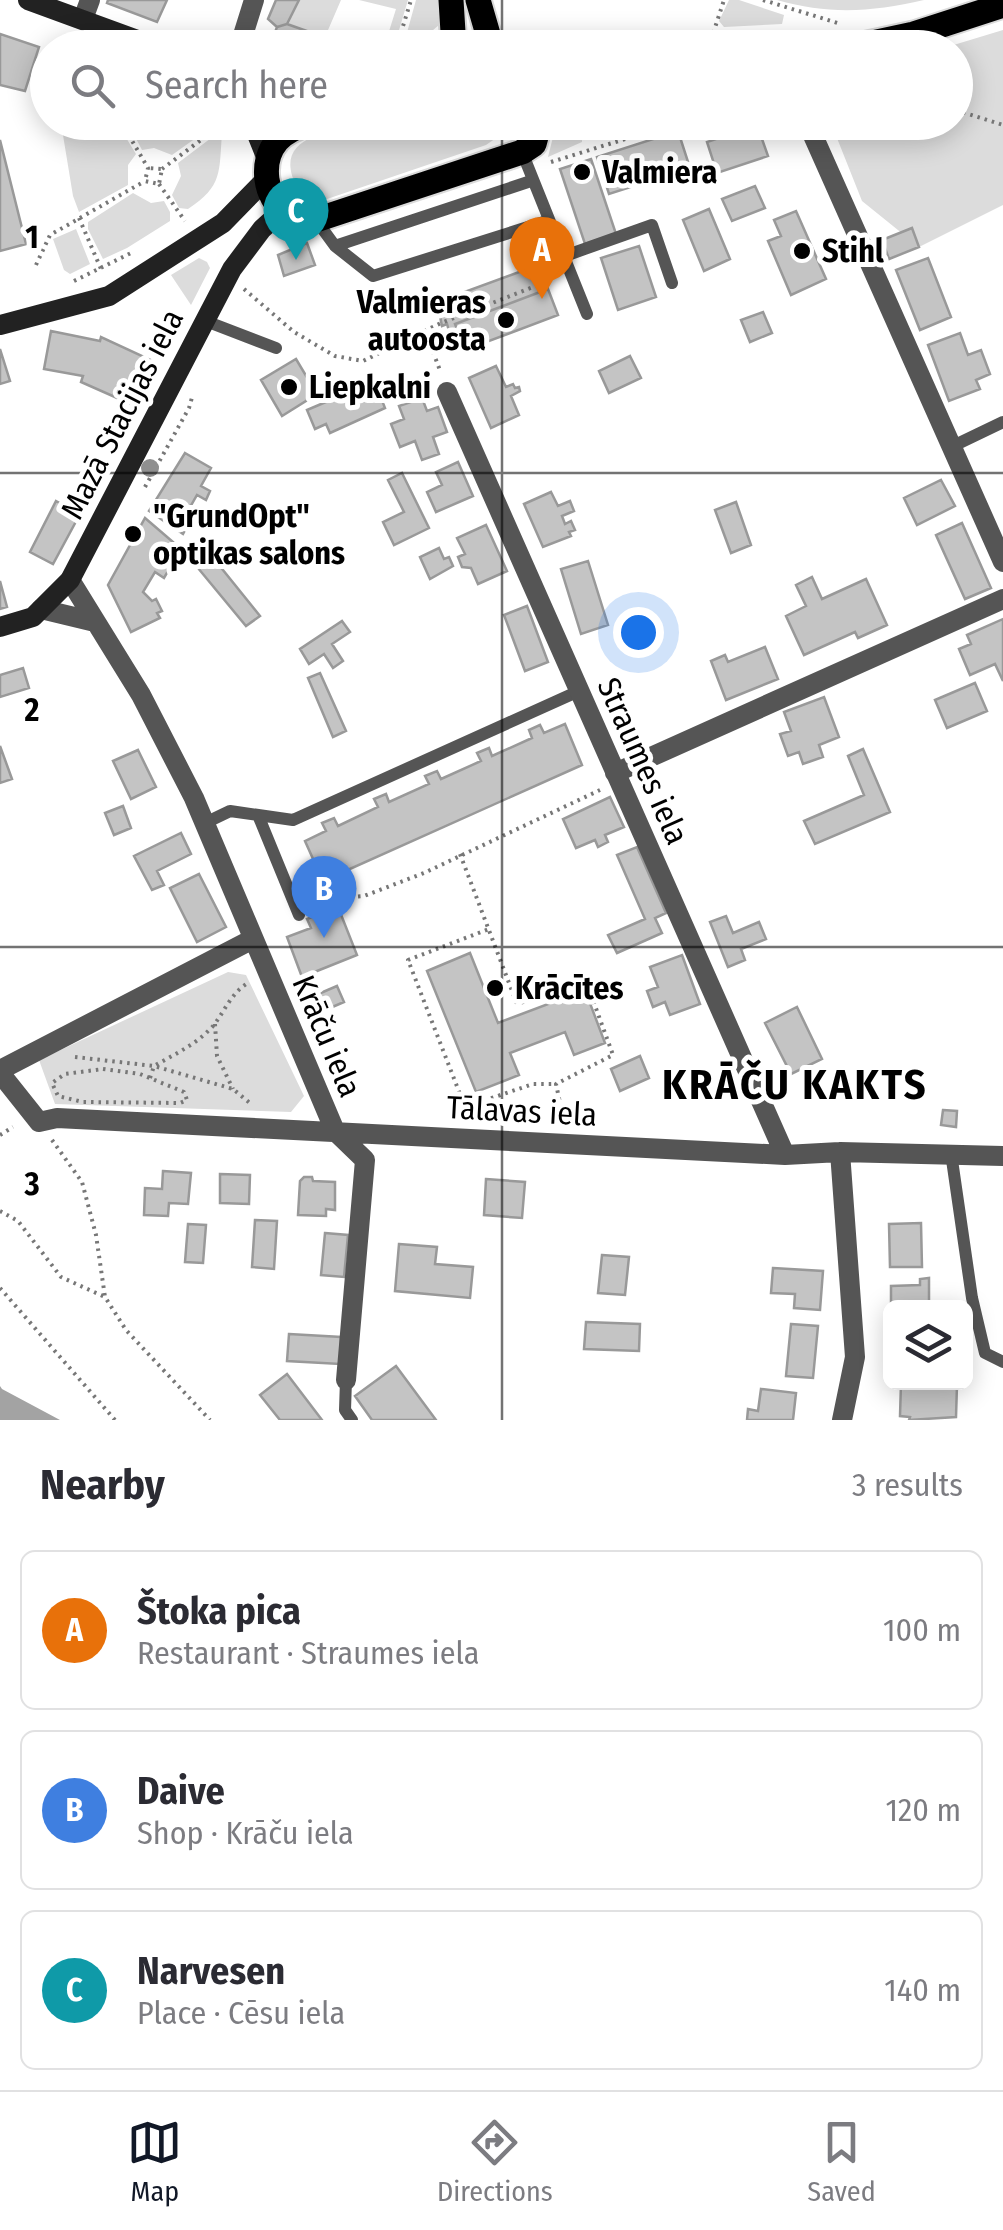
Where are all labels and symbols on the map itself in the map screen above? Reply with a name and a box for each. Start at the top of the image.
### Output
place label: Valmiera [601,153,718,191]
marker: Valmiera [571,161,593,183]
pin: C [264,178,328,260]
pin: A [510,216,574,299]
text: 1 [25,218,39,256]
place label: Stihl [822,232,884,270]
marker: Stihl [791,240,813,262]
place label: Valmieras autoosta [356,283,486,358]
street label: Mazā Stacijas iela [53,303,191,525]
marker: Valmieras autoosta [495,309,517,331]
place label: Liepkalni [309,368,431,406]
marker: Liepkalni [278,376,300,398]
place label: "GrundOpt" optikas salons [153,497,345,572]
marker: "GrundOpt" optikas salons [122,523,144,545]
your location [613,607,664,658]
street label: Straumes iela [589,672,697,850]
text: 2 [24,691,40,729]
pin: B [292,856,356,938]
place label: Krācītes [515,969,623,1007]
street label: Krāču iela [284,970,370,1102]
marker: Krācītes [484,977,506,999]
district label: KRĀČU KAKTS [662,1059,928,1110]
street label: Tālavas iela [446,1088,598,1134]
text: 3 [23,1165,40,1203]

